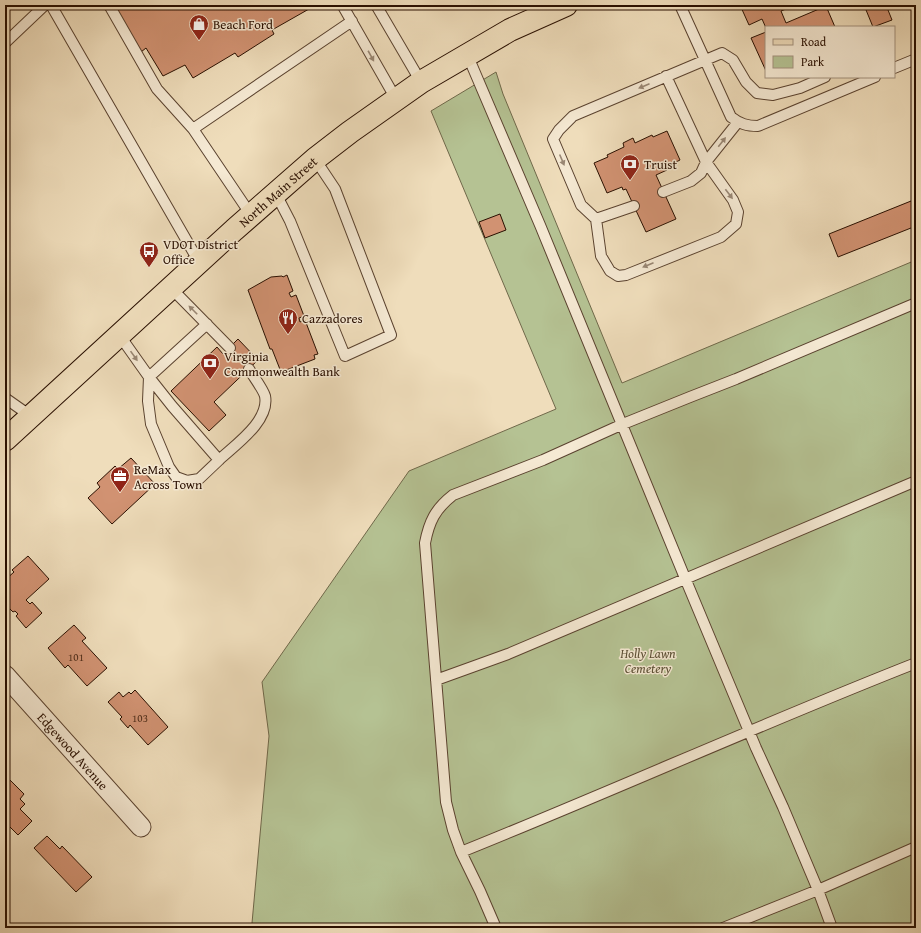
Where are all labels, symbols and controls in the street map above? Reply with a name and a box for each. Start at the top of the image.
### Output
shop icon: Beach Ford [188,13,210,41]
place label: Beach Ford [213,15,273,34]
legend [765,26,895,78]
text: Road [801,33,827,50]
one-way arrow [368,50,374,61]
text: Park [801,53,825,70]
one-way arrow [638,83,649,89]
one-way arrow [717,137,726,148]
street label: North Main Street [234,152,322,231]
bank icon: Truist [619,153,641,181]
one-way arrow [559,154,565,166]
place label: Truist [644,155,677,174]
one-way arrow [725,189,733,199]
place label: VDOT District Office [163,235,239,269]
bus stop icon: VDOT District Office [138,240,160,268]
one-way arrow [642,263,654,269]
one-way arrow [188,305,198,315]
restaurant icon: Cazzadores [277,307,299,335]
place label: Cazzadores [302,309,363,328]
place label: Virginia Commonwealth Bank [224,347,340,381]
one-way arrow [130,351,138,362]
bank icon: Virginia Commonwealth Bank [199,352,221,380]
place label: ReMax Across Town [134,460,203,494]
office icon: ReMax Across Town [109,465,131,493]
park label: Holly Lawn Cemetery [619,644,676,678]
house number: 101 [68,649,84,665]
street label: Edgewood Avenue [33,708,113,794]
house number: 103 [132,710,148,726]

